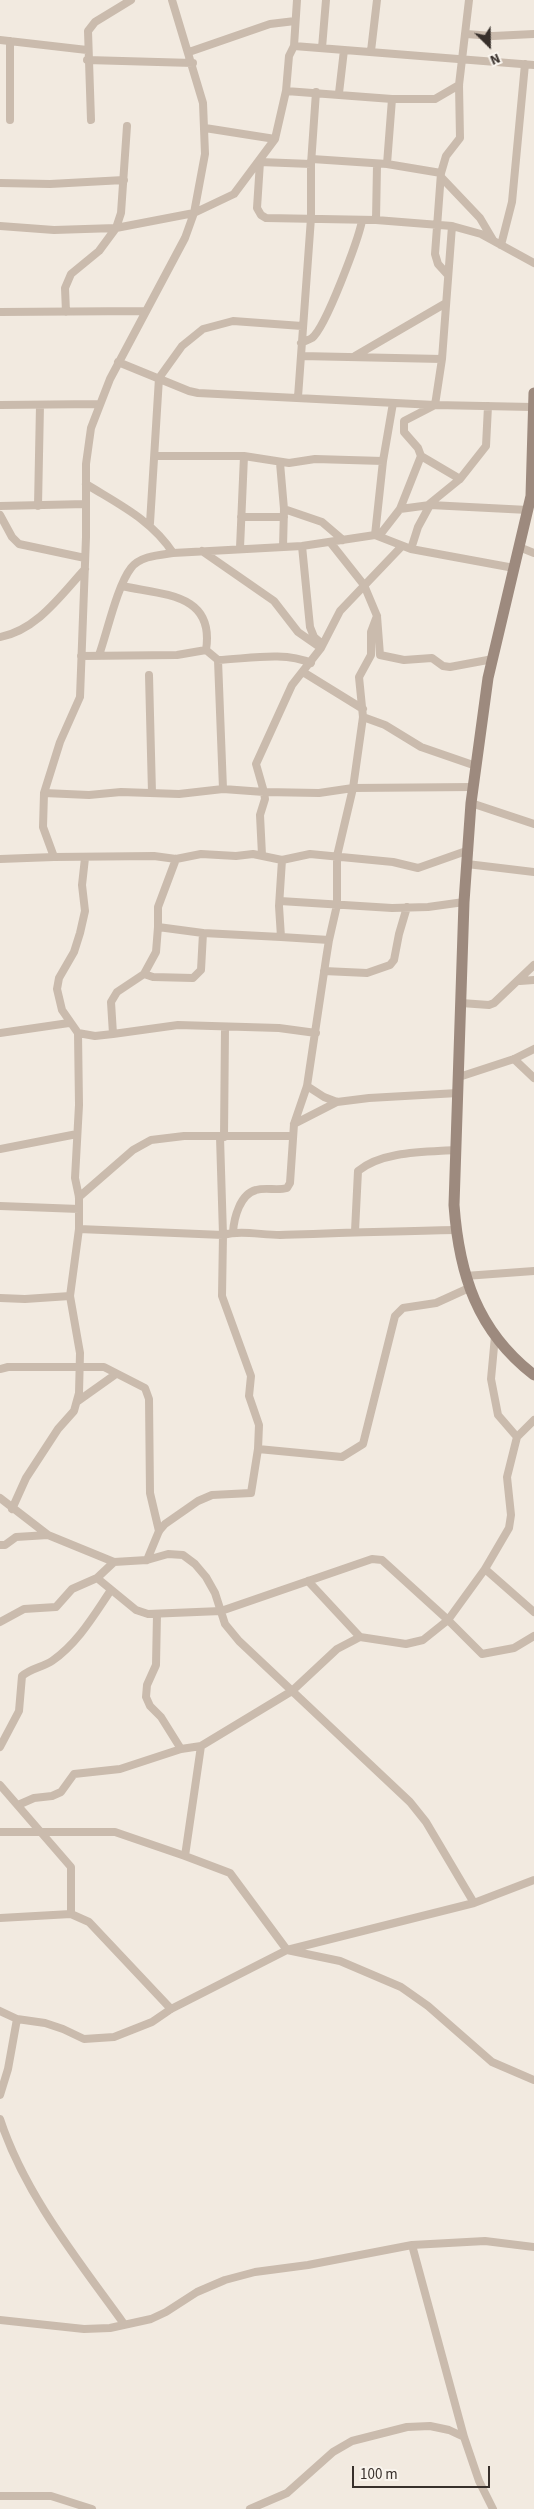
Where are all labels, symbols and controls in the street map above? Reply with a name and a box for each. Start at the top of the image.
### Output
north arrow [464,20,514,70]
text: N [487,48,503,70]
scale bar [354,2456,492,2488]
text: 100 m [360,2464,398,2485]

